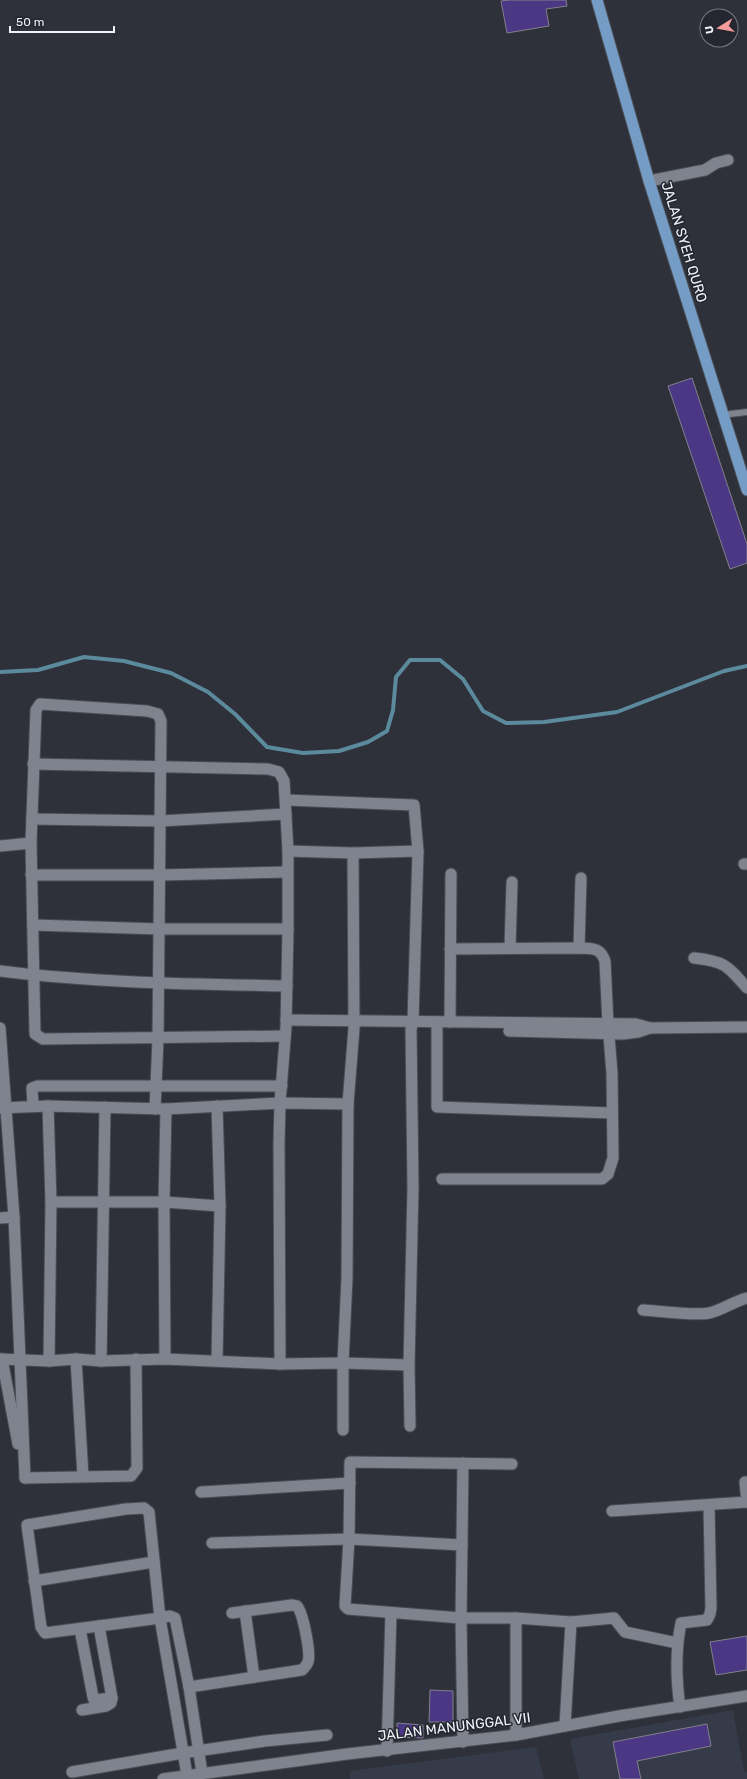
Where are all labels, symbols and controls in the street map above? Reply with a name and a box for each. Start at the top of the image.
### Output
scale bar [10,8,114,34]
north arrow [699,8,739,48]
text: 50 m [16,15,44,29]
text: U [703,25,717,35]
street label: JALAN SYEH QURO [657,179,711,305]
street label: JALAN MANUNGGAL VII [377,1709,531,1745]

